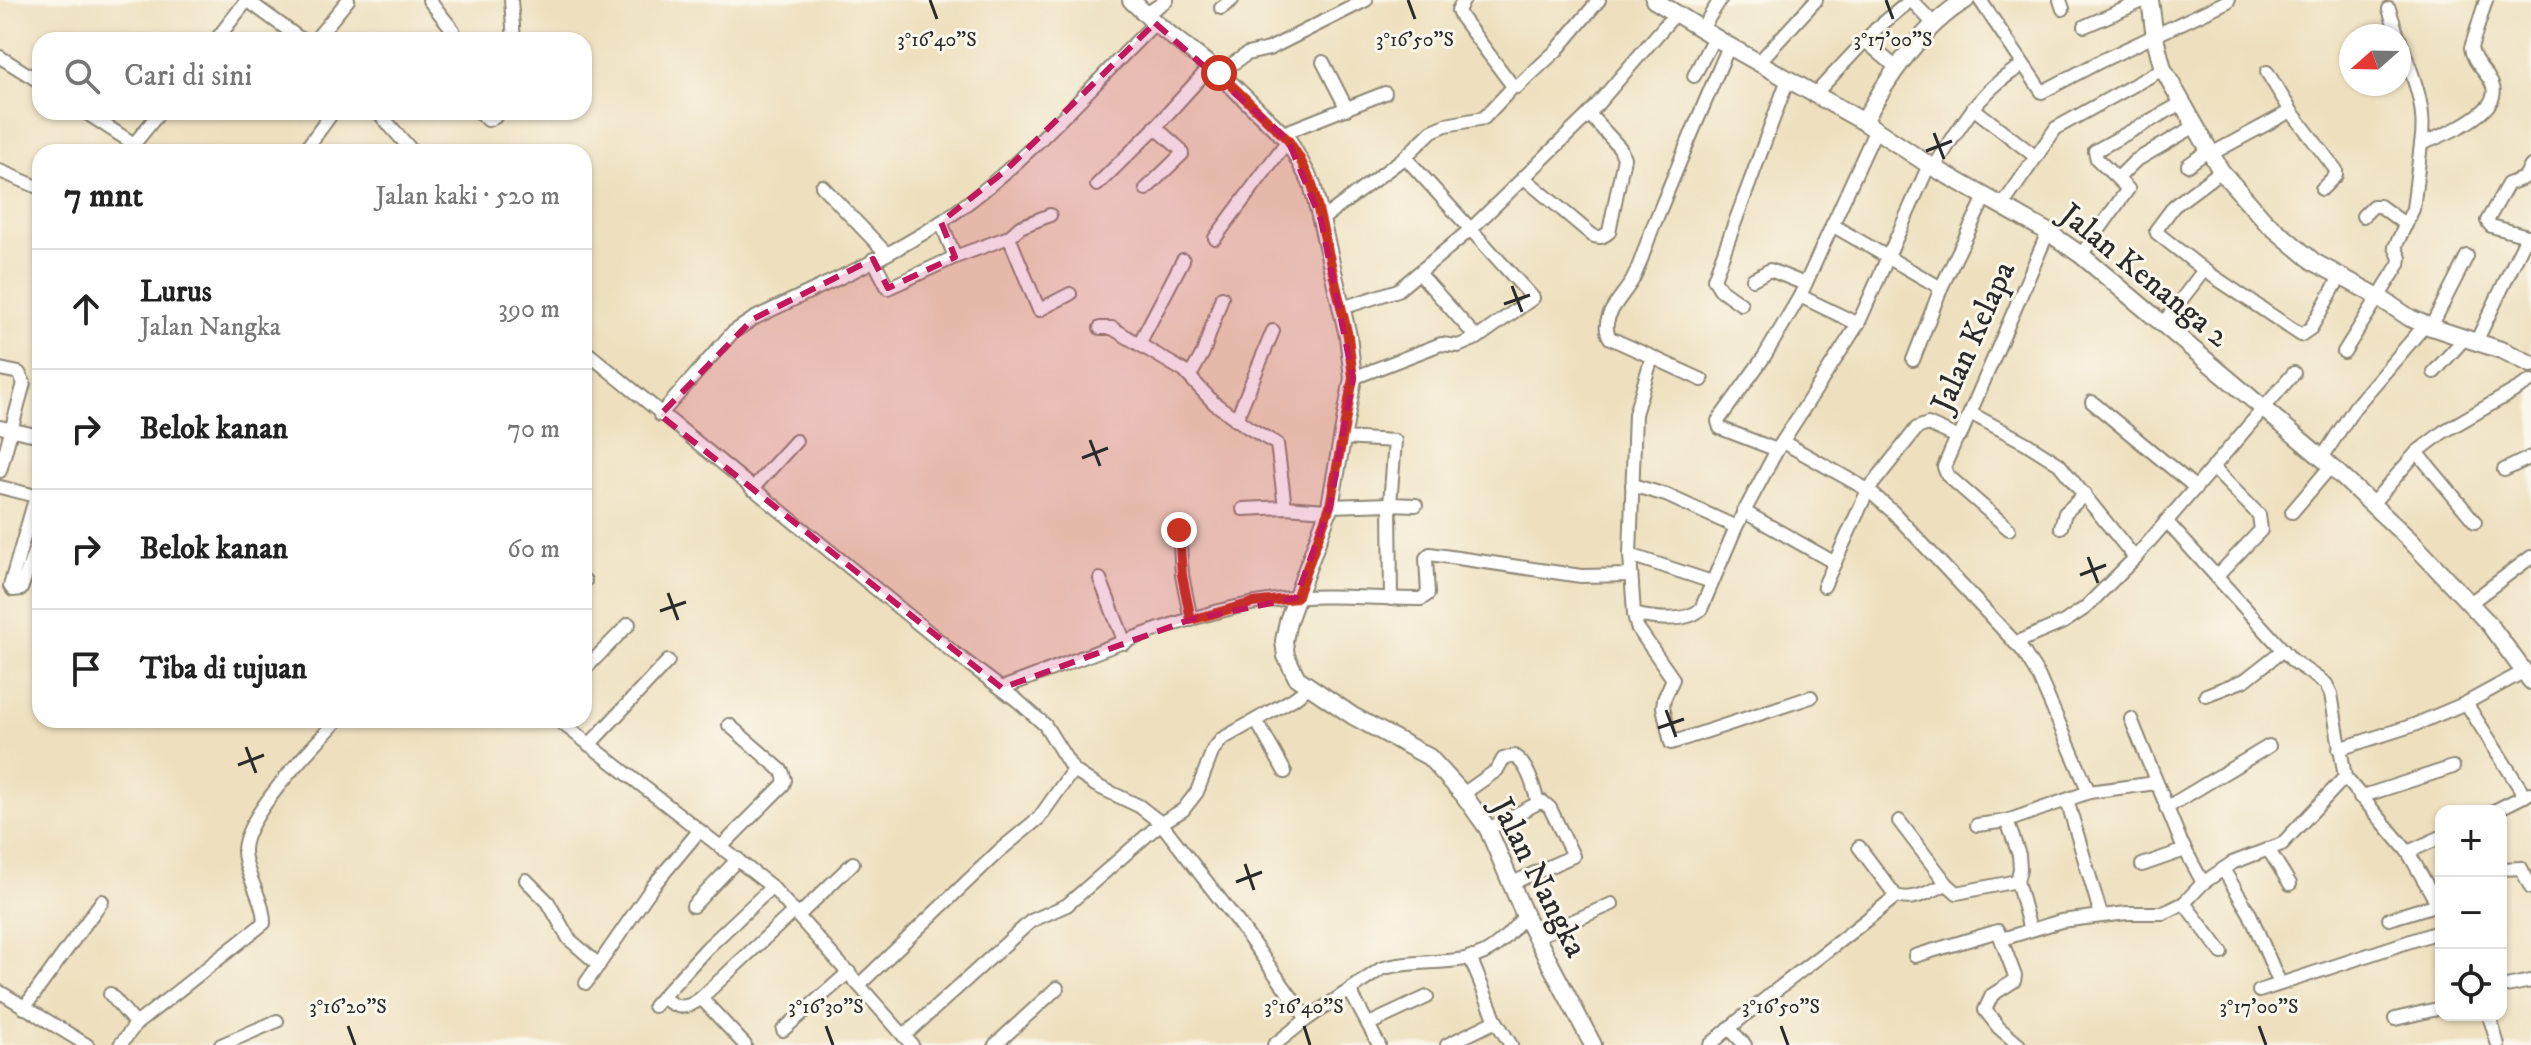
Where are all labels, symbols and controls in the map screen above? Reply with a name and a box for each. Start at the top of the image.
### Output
north arrow [2339,24,2411,96]
text: 3°16'40"S [897,28,977,53]
text: 3°16'50"S [1376,28,1454,53]
text: 3°17'00"S [1854,28,1932,53]
search box [32,32,592,120]
icon: search [60,54,104,98]
route start [1201,55,1237,91]
text: Cari di sini [124,58,252,95]
text: 7 mnt [64,175,143,217]
text: Jalan kaki · 520 m [375,180,560,213]
street label: Jalan Kenanga 2 [2049,194,2237,357]
street label: Jalan Kelapa [1922,255,2025,421]
text: Lurus [140,274,212,311]
icon: ahead [64,287,108,331]
text: 390 m [498,293,560,326]
text: Jalan Nangka [140,311,281,344]
icon: right [64,407,108,451]
text: Belok kanan [140,411,288,448]
text: 70 m [507,413,560,446]
route end [1161,512,1197,548]
icon: right [64,527,108,571]
text: Belok kanan [140,531,288,568]
text: 60 m [507,533,560,566]
icon: arrive [64,647,108,691]
text: Tiba di tujuan [140,651,307,688]
street label: Jalan Nangka [1479,789,1595,965]
map controls [2435,805,2507,1021]
button: + [2435,805,2507,877]
button: − [2435,877,2507,949]
button: locate [2435,949,2507,1021]
text: 3°16'20"S [309,995,387,1020]
text: 3°16'30"S [788,995,864,1020]
text: 3°16'40"S [1264,995,1344,1020]
text: 3°16'50"S [1742,995,1820,1020]
text: 3°17'00"S [2220,995,2298,1020]

